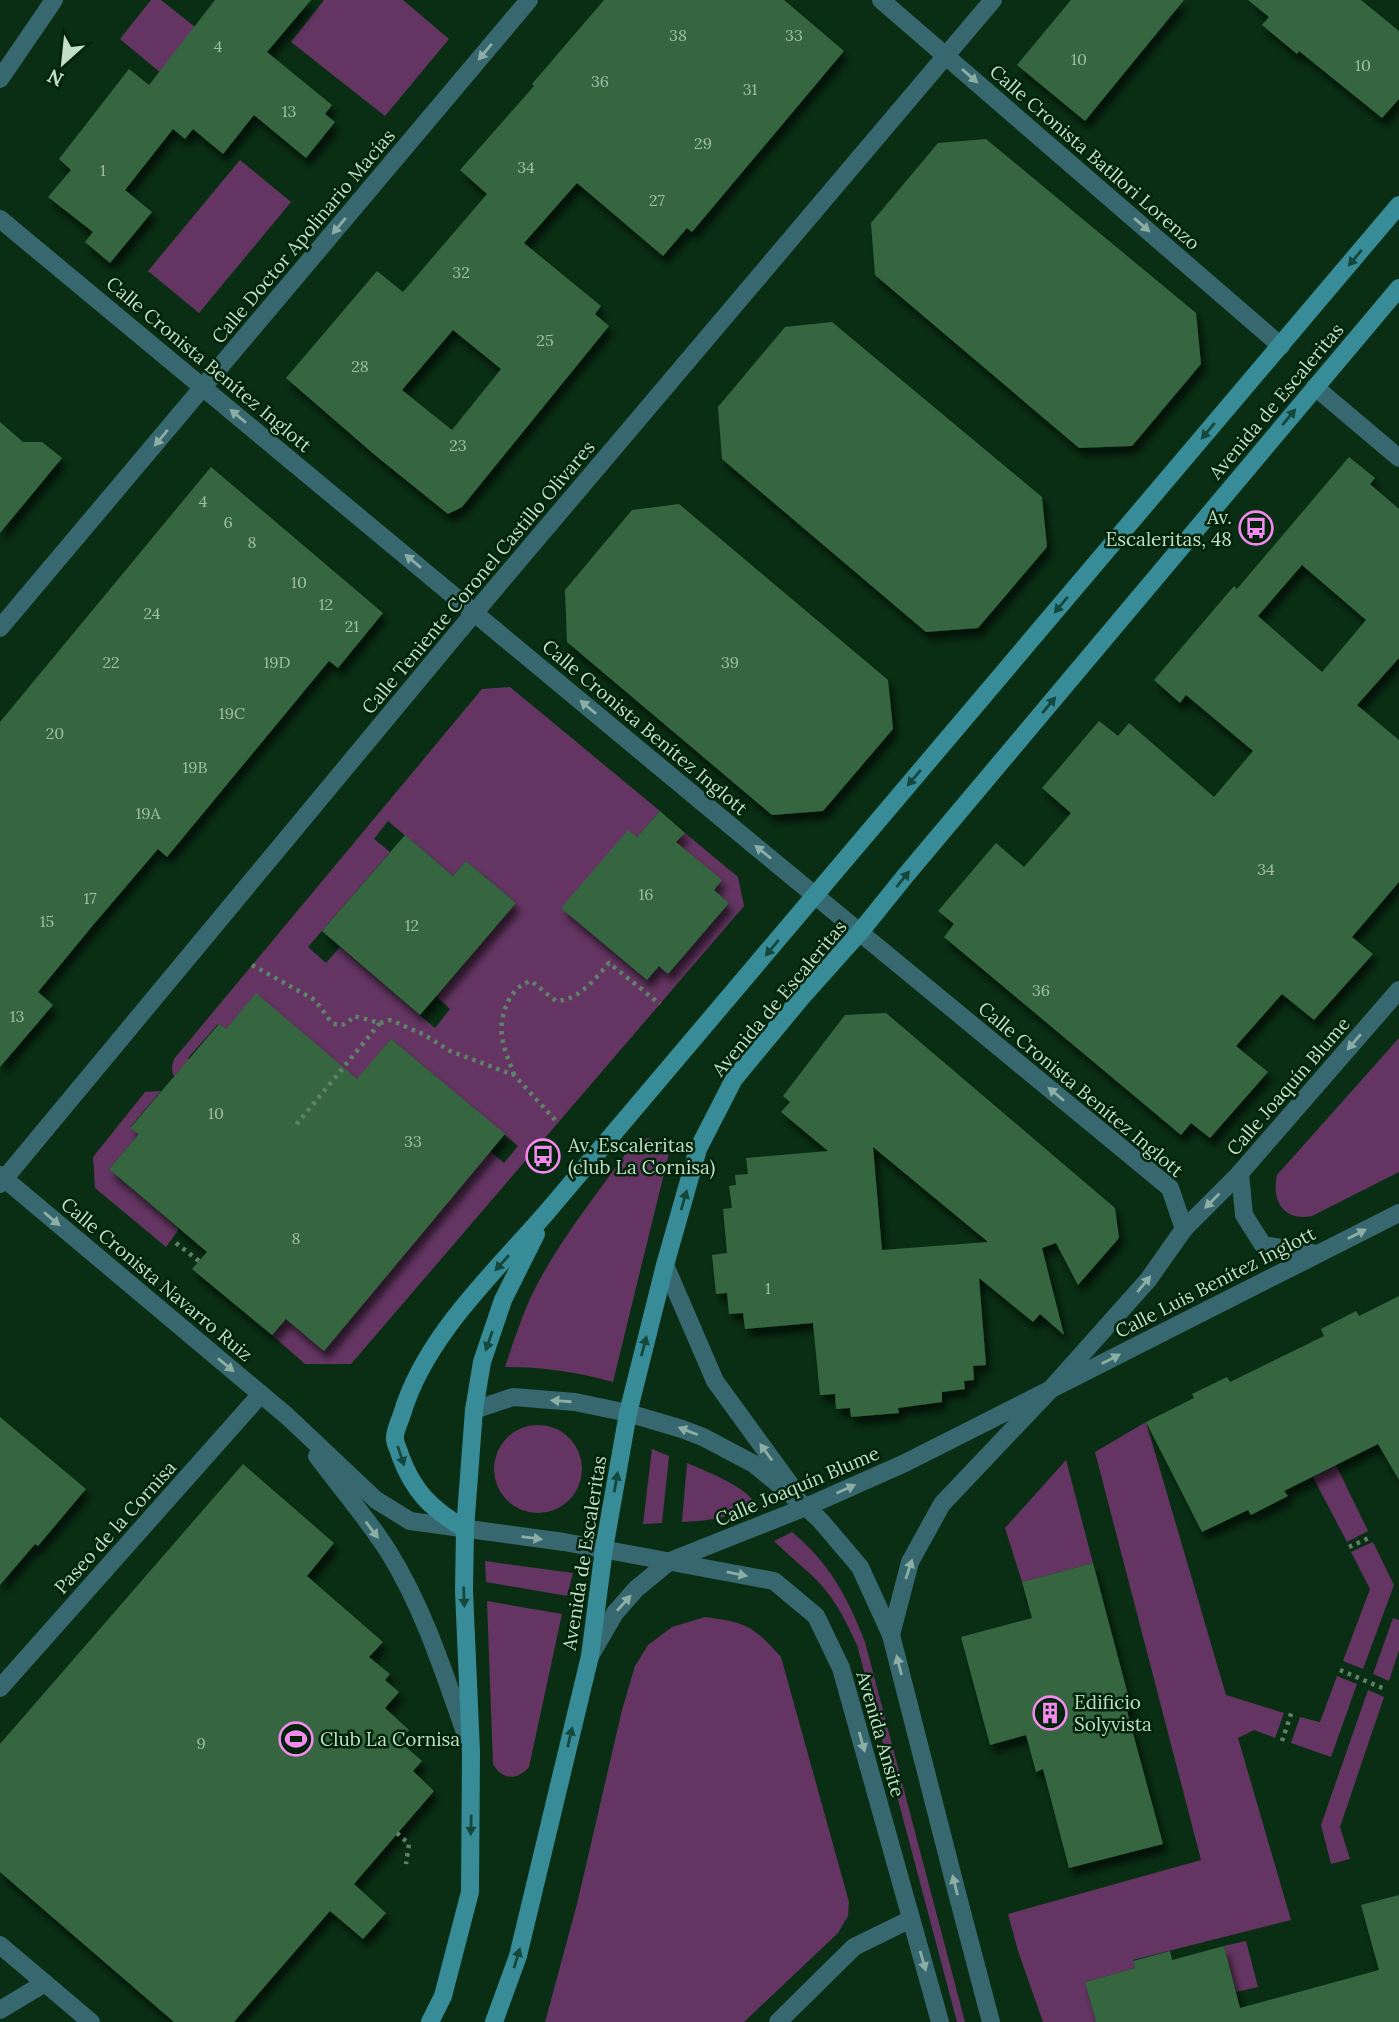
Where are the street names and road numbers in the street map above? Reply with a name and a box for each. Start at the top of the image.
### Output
street label: Calle Cronista Batllori Lorenzo [985,59,1205,255]
street label: Calle Doctor Apolinario Macías [206,124,400,348]
street label: Calle Cronista Benítez Inglott [101,271,317,457]
street label: Avenida de Escaleritas [1203,318,1349,485]
street label: Calle Teniente Coronel Castillo Olivares [356,435,600,719]
street label: Calle Cronista Benítez Inglott [537,634,753,820]
street label: Avenida de Escaleritas [706,915,852,1082]
street label: Calle Cronista Benítez Inglott [973,996,1189,1182]
street label: Calle Joaquín Blume [1221,1012,1355,1160]
street label: Calle Cronista Navarro Ruiz [56,1192,258,1366]
street label: Calle Luis Benítez Inglott [1111,1221,1320,1343]
street label: Calle Joaquín Blume [711,1441,883,1531]
street label: Avenida de Escaleritas [557,1454,611,1653]
street label: Paseo de la Cornisa [49,1455,181,1599]
street label: Avenida Ansite [851,1667,910,1800]

